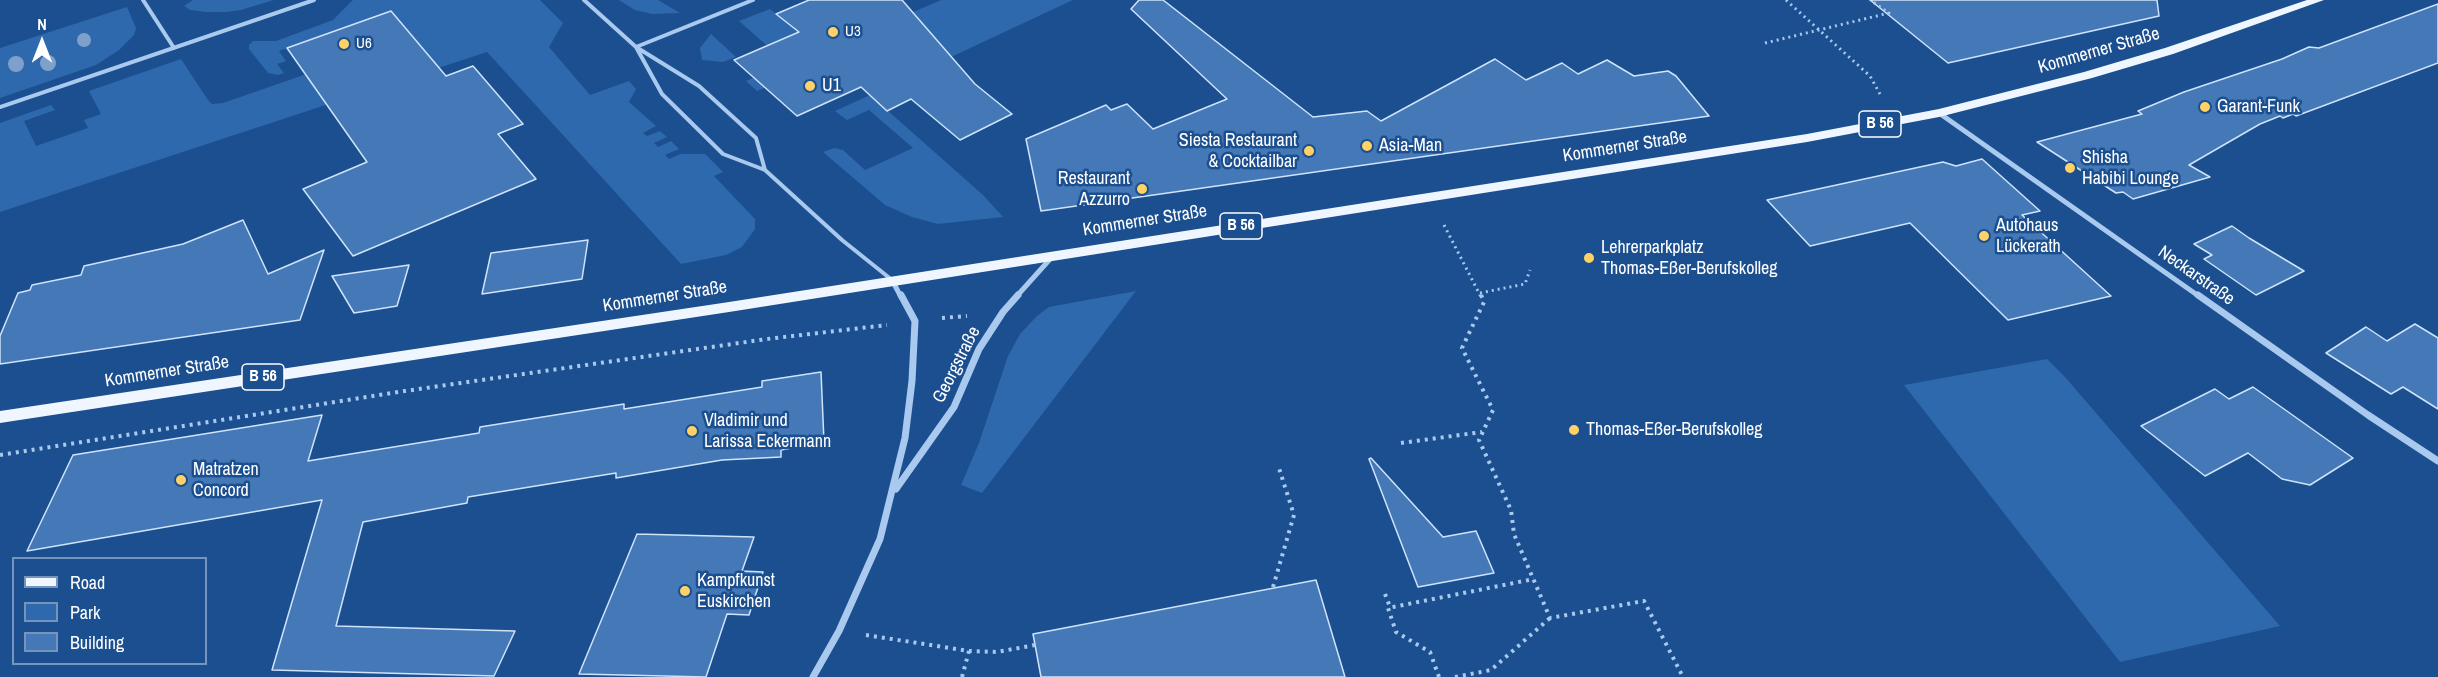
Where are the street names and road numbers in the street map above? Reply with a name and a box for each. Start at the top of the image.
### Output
street label: Kommerner Straße [2036,23,2162,79]
road number: B 56 [1859,111,1901,137]
street label: Kommerner Straße [1561,127,1689,167]
street label: Kommerner Straße [1081,201,1209,241]
road number: B 56 [1220,213,1262,239]
street label: Neckarstraße [2154,242,2238,310]
street label: Kommerner Straße [601,277,729,317]
street label: Georgstraße [929,323,985,407]
street label: Kommerner Straße [103,352,231,392]
road number: B 56 [242,364,284,390]

